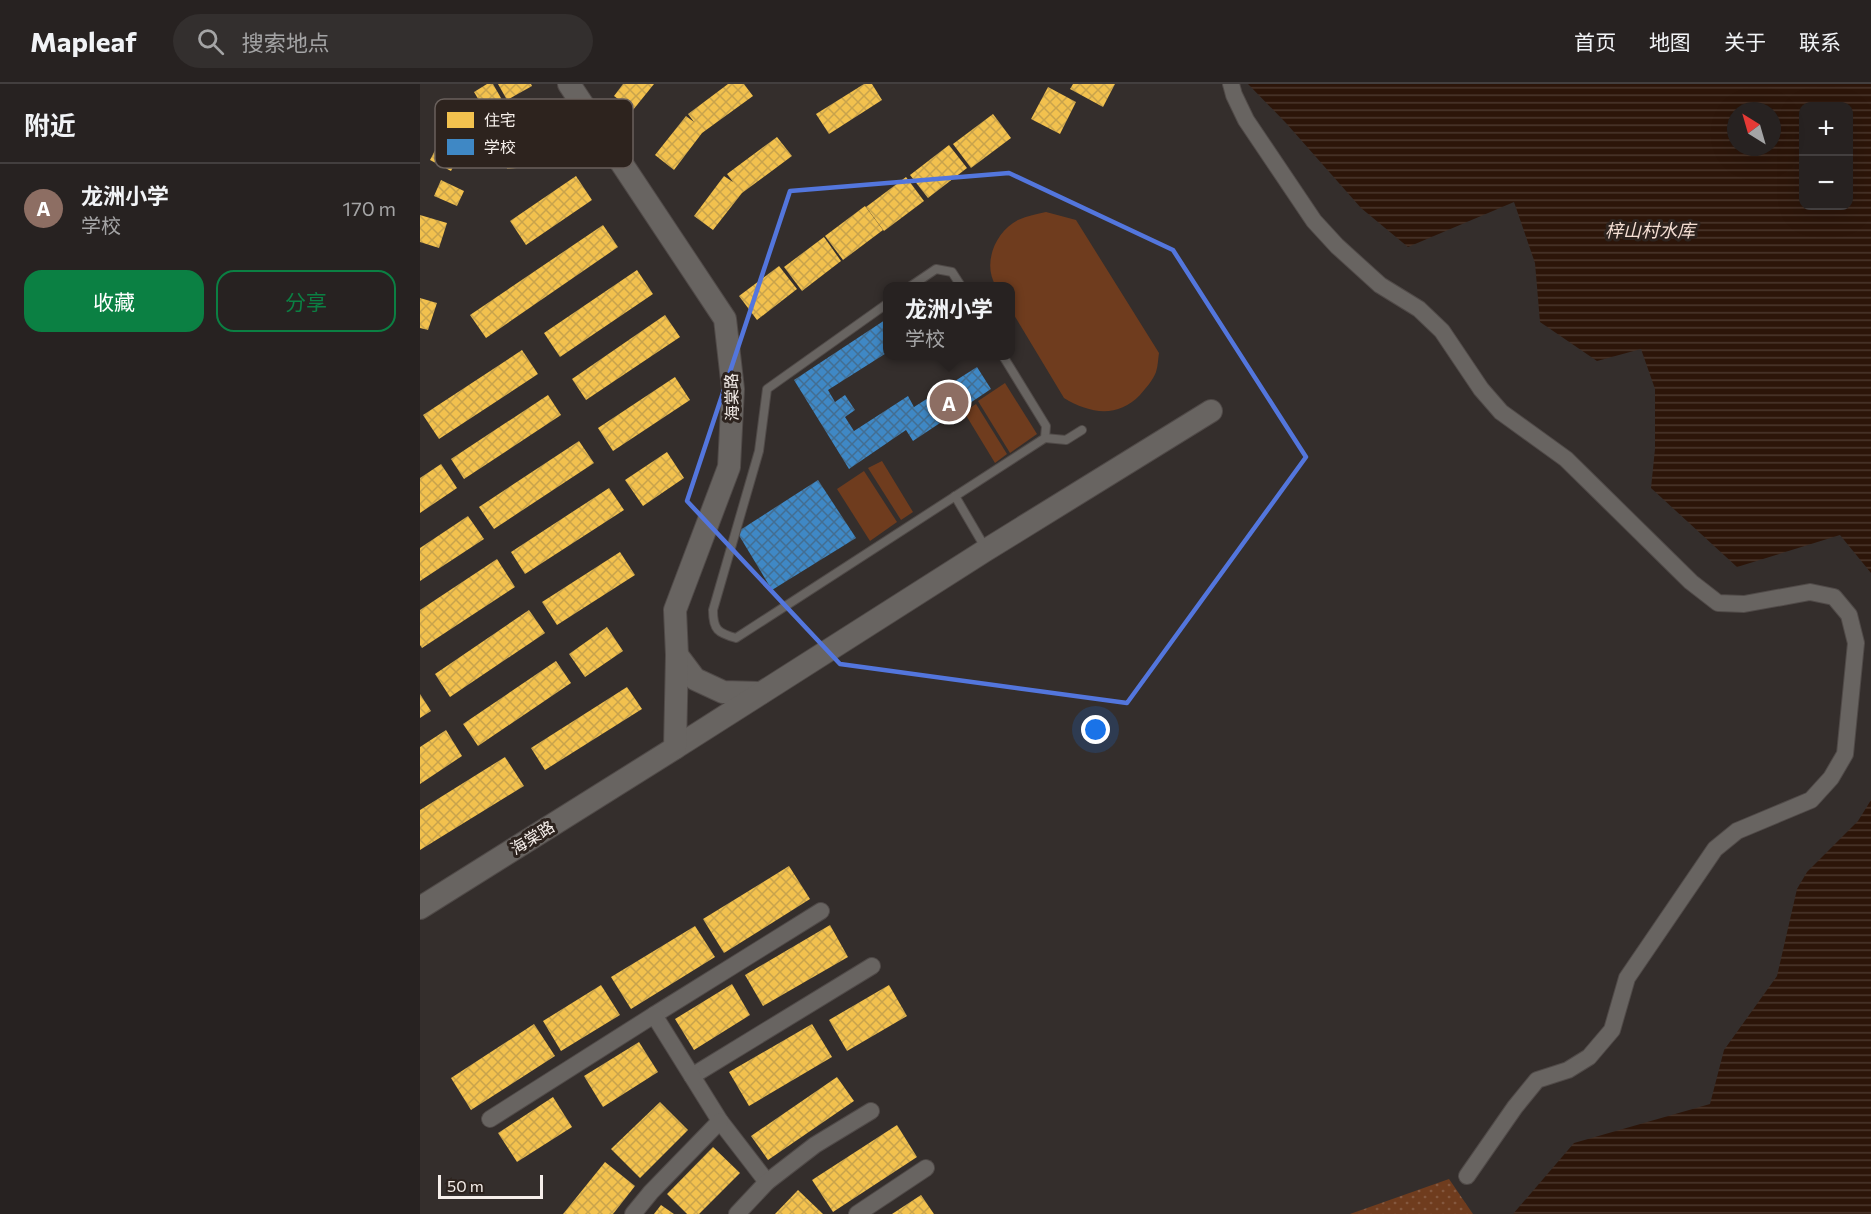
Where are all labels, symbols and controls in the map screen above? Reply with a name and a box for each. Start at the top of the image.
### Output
search box [173,14,593,68]
text: Mapleaf [30,24,137,58]
icon: search [194,25,227,58]
text: 搜索地点 [242,29,330,56]
text: 首页 [1574,29,1616,54]
text: 地图 [1649,29,1691,54]
text: 关于 [1724,29,1766,54]
text: 联系 [1799,29,1841,54]
legend [435,99,633,168]
north arrow [1727,102,1781,156]
map controls [1799,102,1853,210]
button: + [1799,102,1853,156]
text: 附近 [24,109,76,140]
text: 住宅 [484,110,516,129]
text: 学校 [484,137,516,156]
button: − [1799,156,1853,210]
text: 龙洲小学 [81,182,169,209]
text: A [36,196,51,220]
text: 170 m [343,196,396,220]
text: 学校 [81,213,121,237]
water label: 梓山村水库 [1605,219,1698,241]
button: 收藏 [24,270,204,332]
button: 分享 [216,270,396,332]
popup [883,282,1015,360]
text: 龙洲小学 [905,295,993,322]
text: 学校 [905,326,945,350]
street label: 海棠路 [721,373,741,421]
pin: A [930,380,968,424]
your location [1081,715,1110,744]
street label: 海棠路 [507,816,557,858]
scale bar [438,1172,543,1200]
text: 50 m [447,1176,484,1195]

